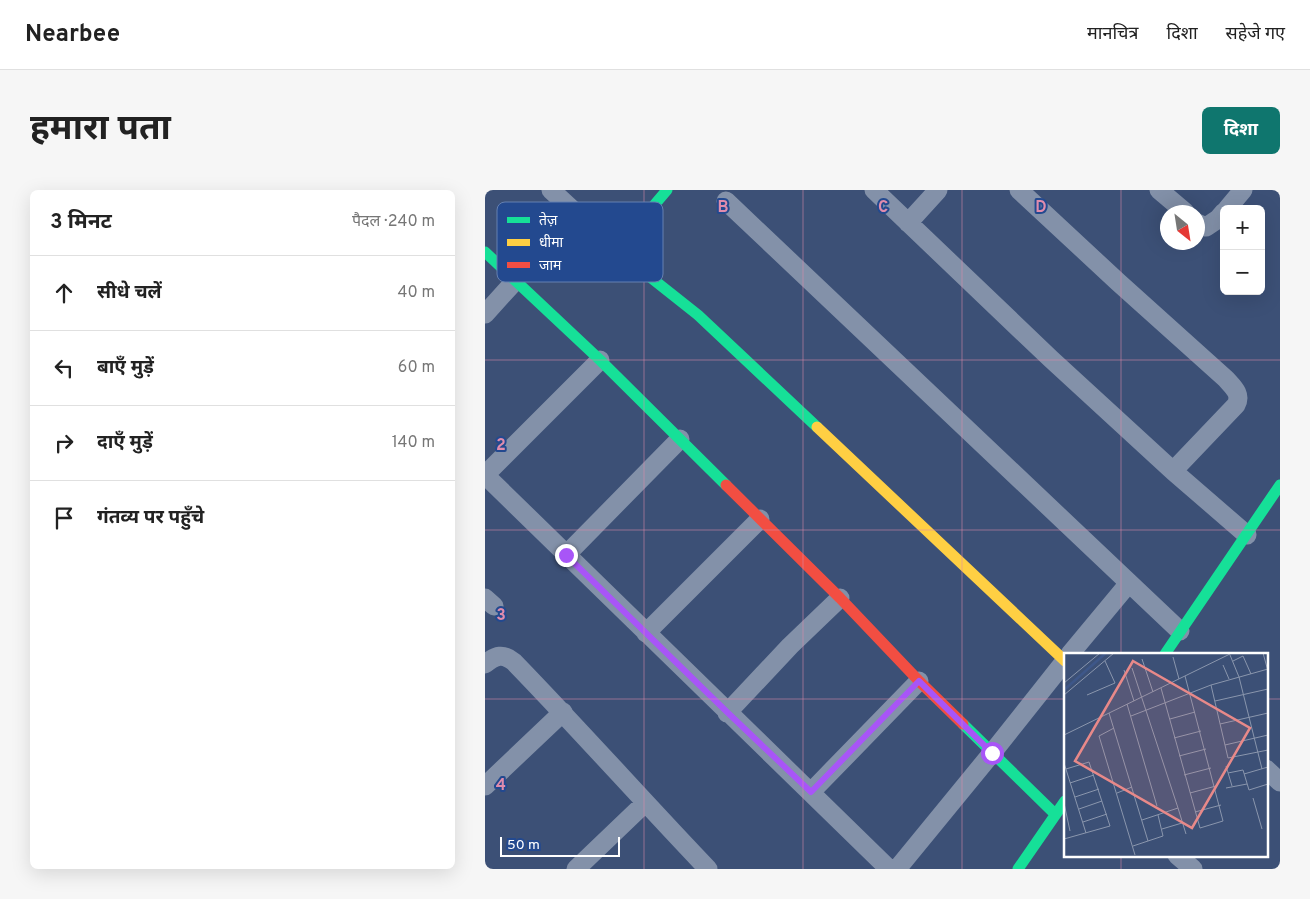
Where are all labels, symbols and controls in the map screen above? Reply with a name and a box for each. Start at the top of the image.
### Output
text: Nearbee [25,20,120,50]
text: मानचित्र [1087,23,1138,46]
text: दिशा [1166,23,1198,46]
text: सहेजे गए [1226,23,1285,46]
button: दिशा [1202,107,1280,154]
text: हमारा पता [30,108,171,152]
text: B [717,198,729,218]
text: C [878,198,888,218]
text: D [1035,198,1047,218]
legend [497,202,663,282]
north arrow [1160,205,1205,250]
map controls [1220,205,1265,295]
button: + [1220,205,1265,250]
text: 3 मिनट [50,209,112,236]
text: तेज़ [539,211,558,230]
text: पैदल · 240 m [352,212,435,232]
text: धीमा [539,234,564,252]
button: − [1220,250,1265,295]
text: जाम [539,258,562,275]
icon: ahead [50,279,78,307]
text: सीधे चलें [97,281,162,305]
text: 40 m [397,283,435,303]
icon: left [50,354,78,382]
text: बाएँ मुड़ें [97,356,154,380]
text: 60 m [398,358,435,378]
icon: right [50,429,78,457]
text: दाएँ मुड़ें [97,431,153,455]
text: 140 m [392,433,435,453]
text: 2 [496,436,506,456]
icon: arrive [50,504,78,532]
text: गंतव्य पर पहुँचे [97,506,204,530]
route end [555,544,578,567]
text: 3 [496,606,506,626]
inset map [1064,653,1267,856]
route start [981,742,1004,765]
text: 4 [496,776,506,796]
scale bar [500,834,620,857]
text: 50 m [507,837,540,854]

